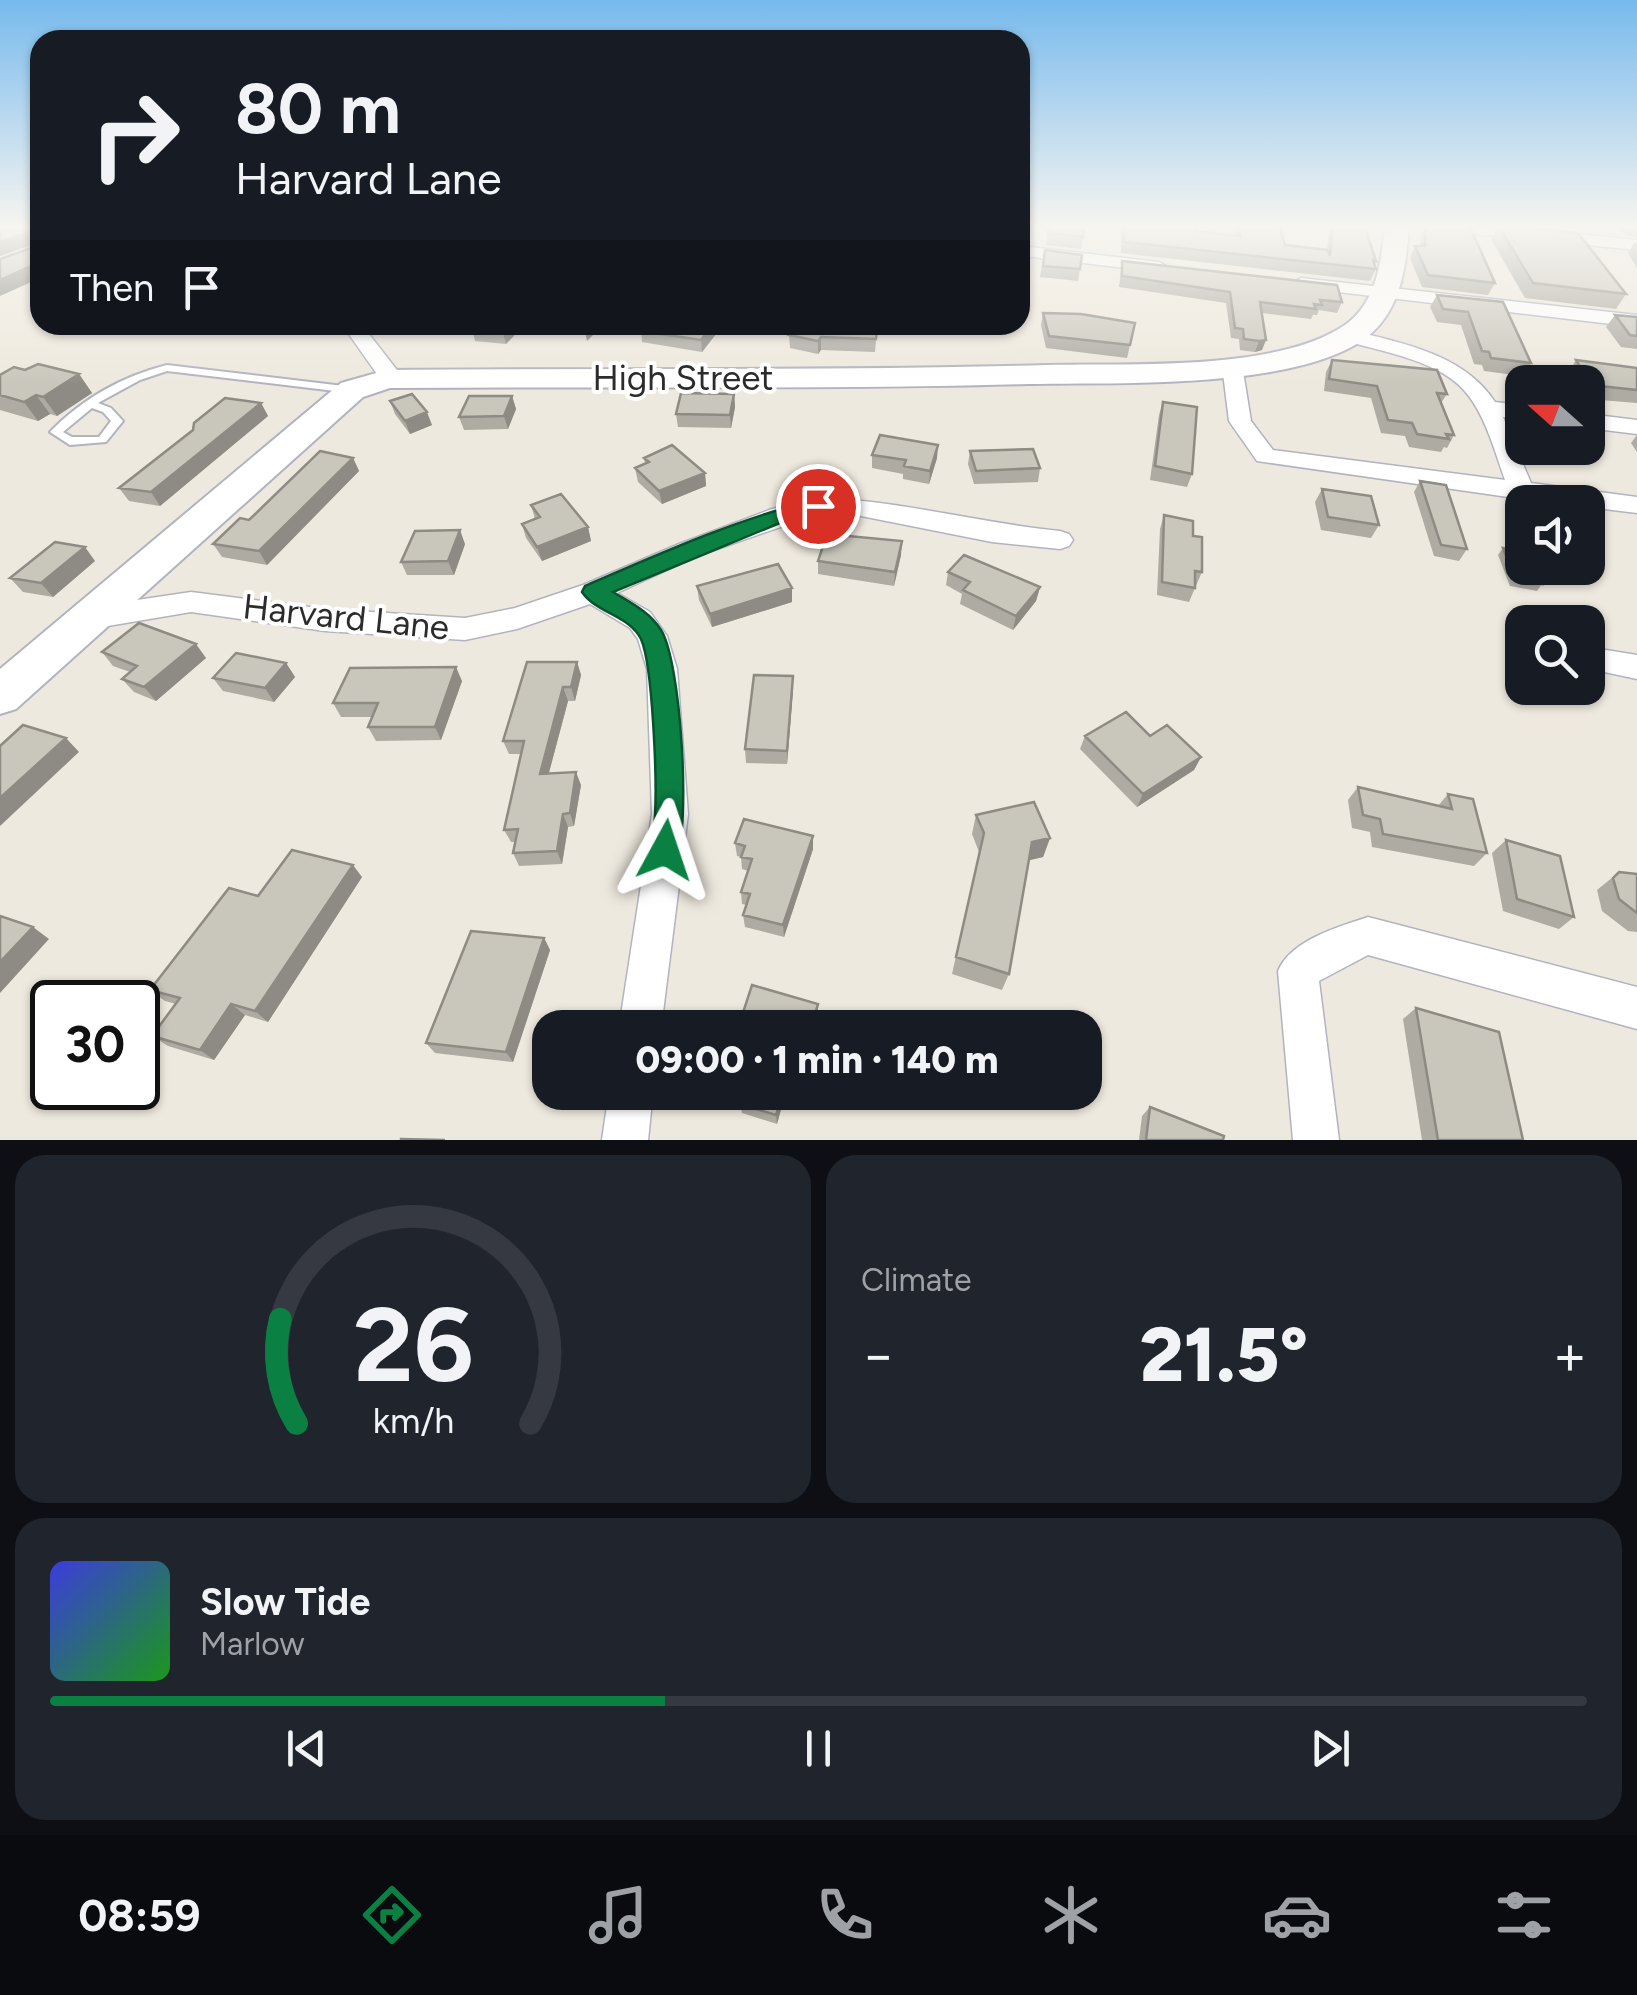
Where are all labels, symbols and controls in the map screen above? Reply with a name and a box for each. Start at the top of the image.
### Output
text: 80 m [235,66,401,151]
icon: right [70,70,200,200]
text: Harvard Lane [235,151,502,205]
icon: arrive [174,260,229,315]
text: Then [70,265,154,311]
street label: High Street [592,357,774,399]
north arrow [1505,365,1605,465]
map controls [1505,365,1605,705]
pin [776,464,861,549]
icon: arrive [791,479,846,534]
button: sound [1505,485,1605,585]
street label: Harvard Lane [241,585,451,649]
button: search [1505,605,1605,705]
position arrow [613,798,717,902]
speed limit sign: 30 [30,980,160,1110]
text: 09:00 · 1 min · 140 m [636,1037,998,1083]
text: Climate [861,1261,972,1299]
text: 26 [353,1282,473,1407]
text: 21.5° [1140,1310,1308,1400]
text: − [861,1322,895,1388]
text: + [1553,1322,1587,1388]
text: km/h [372,1399,454,1442]
text: Slow Tide [200,1579,370,1625]
text: Marlow [200,1625,304,1663]
icon: previous [279,1721,334,1776]
icon: pause [791,1721,846,1776]
icon: next [1303,1721,1358,1776]
icon: directions [357,1880,427,1950]
icon: music [583,1880,653,1950]
icon: phone [810,1880,880,1950]
icon: climate [1036,1880,1106,1950]
icon: car [1262,1880,1332,1950]
icon: filters [1489,1880,1559,1950]
text: 08:59 [78,1888,201,1942]

